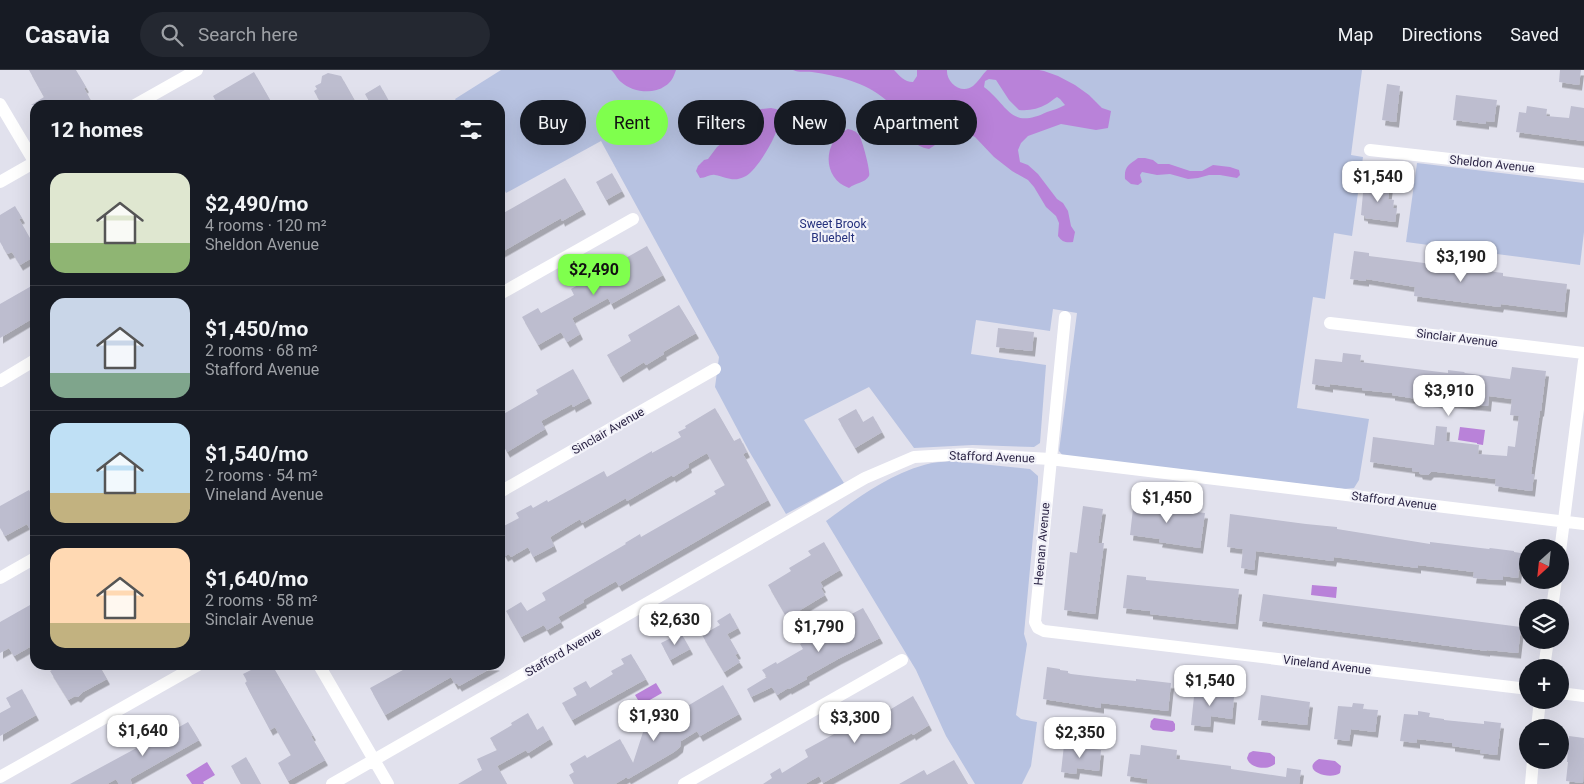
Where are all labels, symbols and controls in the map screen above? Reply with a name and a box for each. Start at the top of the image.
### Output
search box [140,12,490,57]
text: Casavia [25,21,110,49]
icon: search [158,21,186,49]
text: Search here [198,23,298,46]
text: Map [1338,24,1373,45]
text: Directions [1401,24,1482,45]
text: Saved [1510,24,1559,45]
chip: Buy [520,100,586,145]
chip: Rent [596,100,668,145]
chip: Filters [678,100,764,145]
chip: New [774,100,846,145]
chip: Apartment [856,100,977,145]
icon: filters [457,116,485,144]
text: 12 homes [50,118,143,142]
street label: Sheldon Avenue [1449,153,1535,175]
pin: $1,540 [1337,160,1419,203]
text: $1,540 [1353,167,1403,186]
text: $2,490/mo [205,192,308,216]
icon: home [90,193,150,253]
text: 4 rooms · 120 m² [205,216,327,235]
park label: Sweet Brook Bluebelt [800,217,867,245]
text: Sheldon Avenue [205,235,319,254]
pin: $3,190 [1420,240,1502,283]
text: $3,190 [1436,247,1486,266]
pin: $2,490 [553,254,635,296]
text: $2,490 [569,260,619,279]
text: $1,450/mo [205,317,308,341]
icon: home [90,318,150,378]
street label: Sinclair Avenue [1416,326,1498,350]
text: 2 rooms · 68 m² [205,341,318,360]
text: Stafford Avenue [205,360,319,379]
pin: $3,910 [1408,374,1490,417]
text: $3,910 [1424,381,1474,400]
street label: Sinclair Avenue [569,405,647,457]
text: $1,540/mo [205,442,308,466]
icon: home [90,443,150,503]
street label: Stafford Avenue [949,449,1035,465]
text: 2 rooms · 54 m² [205,466,318,485]
pin: $1,450 [1126,482,1208,524]
text: Vineland Avenue [205,485,323,504]
text: $1,450 [1142,488,1192,507]
street label: Stafford Avenue [1351,489,1437,513]
street label: Heenan Avenue [1031,502,1053,586]
north arrow [1519,539,1569,589]
map controls [1519,539,1569,769]
text: $1,640/mo [205,567,308,591]
icon: home [90,568,150,628]
text: 2 rooms · 58 m² [205,591,318,610]
button: layers [1519,599,1569,649]
pin: $2,630 [634,604,716,646]
text: Sinclair Avenue [205,610,314,629]
text: $2,630 [650,610,700,629]
pin: $1,790 [778,610,860,653]
text: $1,790 [794,617,844,636]
street label: Stafford Avenue [522,625,604,679]
street label: Vineland Avenue [1282,653,1372,677]
button: + [1519,659,1569,709]
pin: $1,540 [1169,664,1251,707]
text: $1,540 [1185,671,1235,690]
pin: $1,930 [613,700,695,742]
pin: $3,300 [814,702,896,744]
text: $1,930 [629,706,679,725]
text: $3,300 [830,708,880,727]
pin: $1,640 [102,714,184,757]
pin: $2,350 [1039,716,1121,759]
button: − [1519,719,1569,769]
text: $1,640 [118,721,168,740]
text: $2,350 [1055,723,1105,742]

